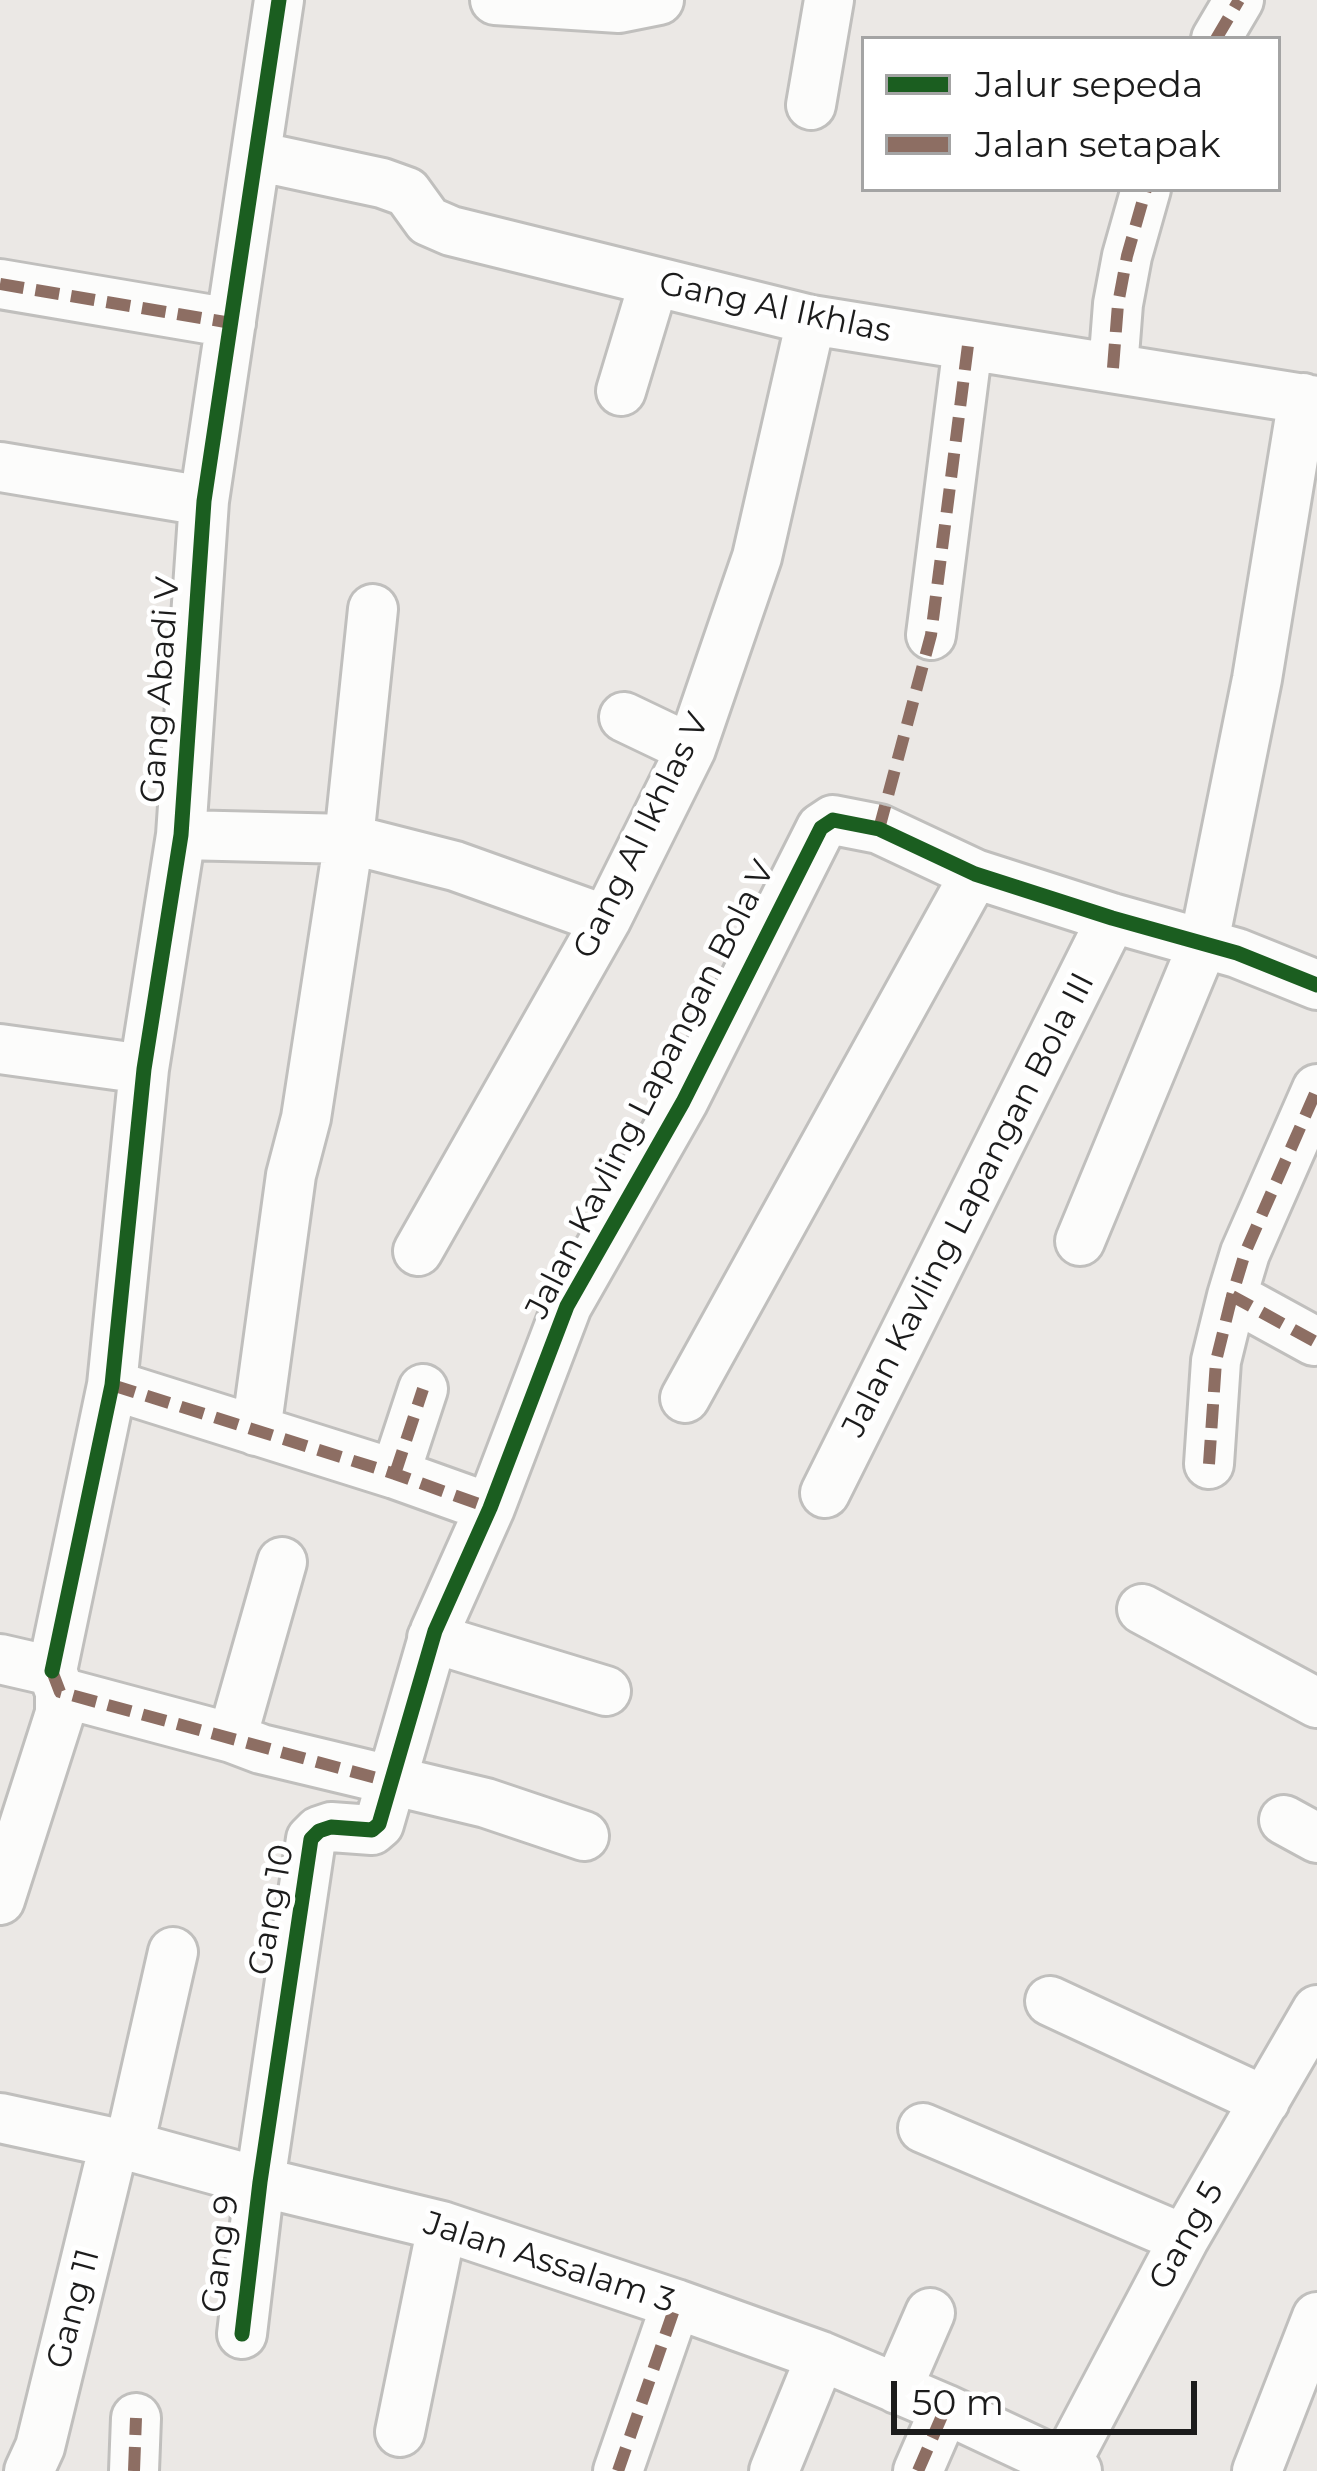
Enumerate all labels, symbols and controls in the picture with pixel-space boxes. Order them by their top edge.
legend [861,36,1281,192]
text: Jalur sepeda [975,62,1203,106]
text: Jalan setapak [975,122,1220,166]
street label: Gang Al Ikhlas [655,264,895,352]
street label: Gang Abadi V [133,575,189,805]
street label: Gang Al Ikhlas V [565,707,719,965]
street label: Jalan Kavling Lapangan Bola V [518,855,784,1325]
street label: Jalan Kavling Lapangan Bola III [834,967,1104,1443]
street label: Gang 10 [241,1841,303,1979]
street label: Gang 5 [1141,2175,1233,2297]
street label: Gang 9 [194,2193,248,2315]
street label: Jalan Assalam 3 [419,2204,679,2322]
street label: Gang 11 [39,2245,109,2373]
scale bar [897,2357,1203,2431]
text: 50 m [912,2380,1004,2424]

